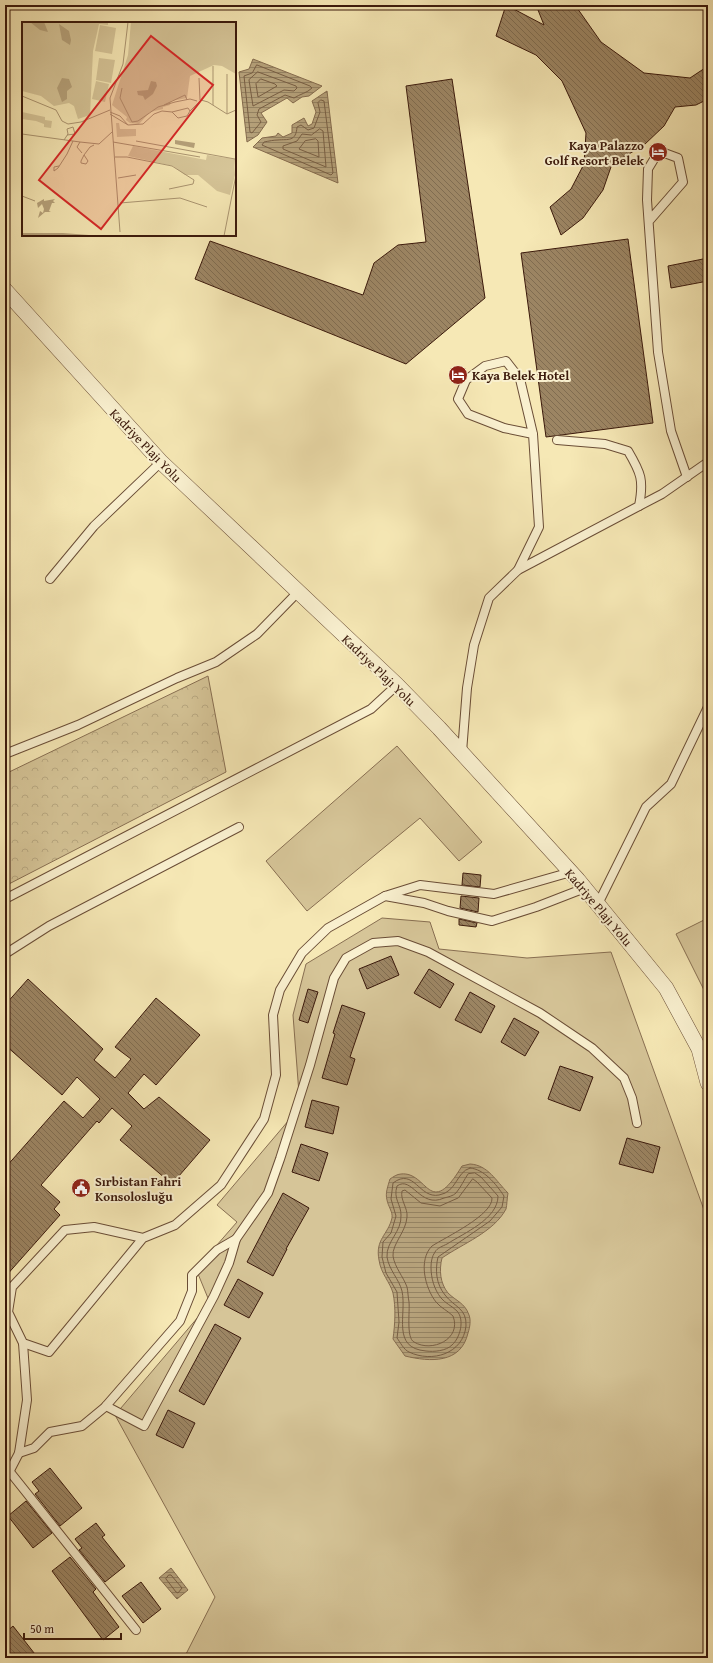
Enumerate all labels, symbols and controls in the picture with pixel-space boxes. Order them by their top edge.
inset map [22,22,236,236]
place label: Kaya Palazzo Golf Resort Belek [545,136,645,170]
hotel icon: Kaya Palazzo Golf Resort Belek [647,141,669,163]
hotel icon: Kaya Belek Hotel [447,364,469,386]
place label: Kaya Belek Hotel [472,366,569,385]
street label: Kadriye Plajı Yolu [105,404,186,487]
street label: Kadriye Plajı Yolu [337,630,420,711]
street label: Kadriye Plajı Yolu [560,864,637,950]
place label: Sırbistan Fahri Konsolosluğu [95,1172,181,1206]
public building icon: Sırbistan Fahri Konsolosluğu [70,1177,92,1199]
scale bar [24,1615,121,1641]
text: 50 m [30,1620,54,1637]

